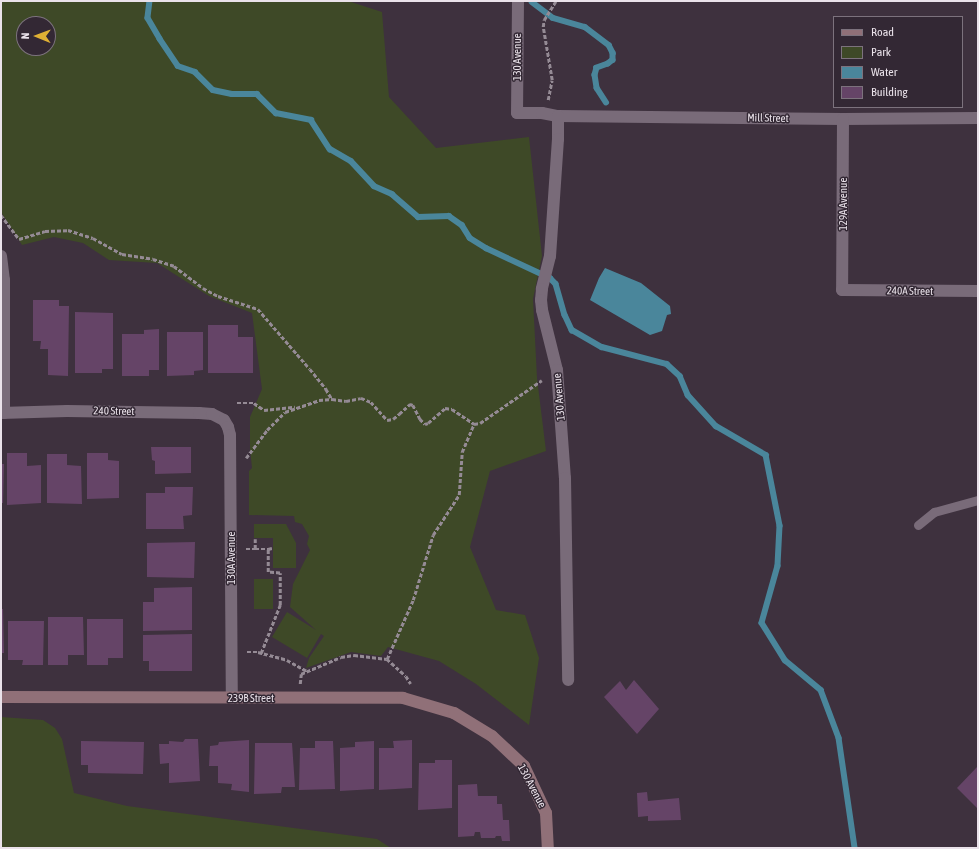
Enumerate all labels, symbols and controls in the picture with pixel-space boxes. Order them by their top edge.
north arrow [16,16,56,56]
legend [833,16,963,108]
text: Road [871,25,894,39]
text: N [19,32,31,39]
street label: 130 Avenue [510,33,524,81]
text: Park [871,45,891,59]
text: Water [871,65,897,79]
text: Building [871,85,908,99]
street label: Mill Street [747,111,789,125]
street label: 129A Avenue [836,178,850,230]
street label: 240A Street [887,284,933,298]
street label: 130 Avenue [550,373,568,421]
street label: 240 Street [93,404,135,418]
street label: 130A Avenue [224,532,238,584]
street label: 239B Street [228,691,274,705]
street label: 130 Avenue [515,762,549,810]

